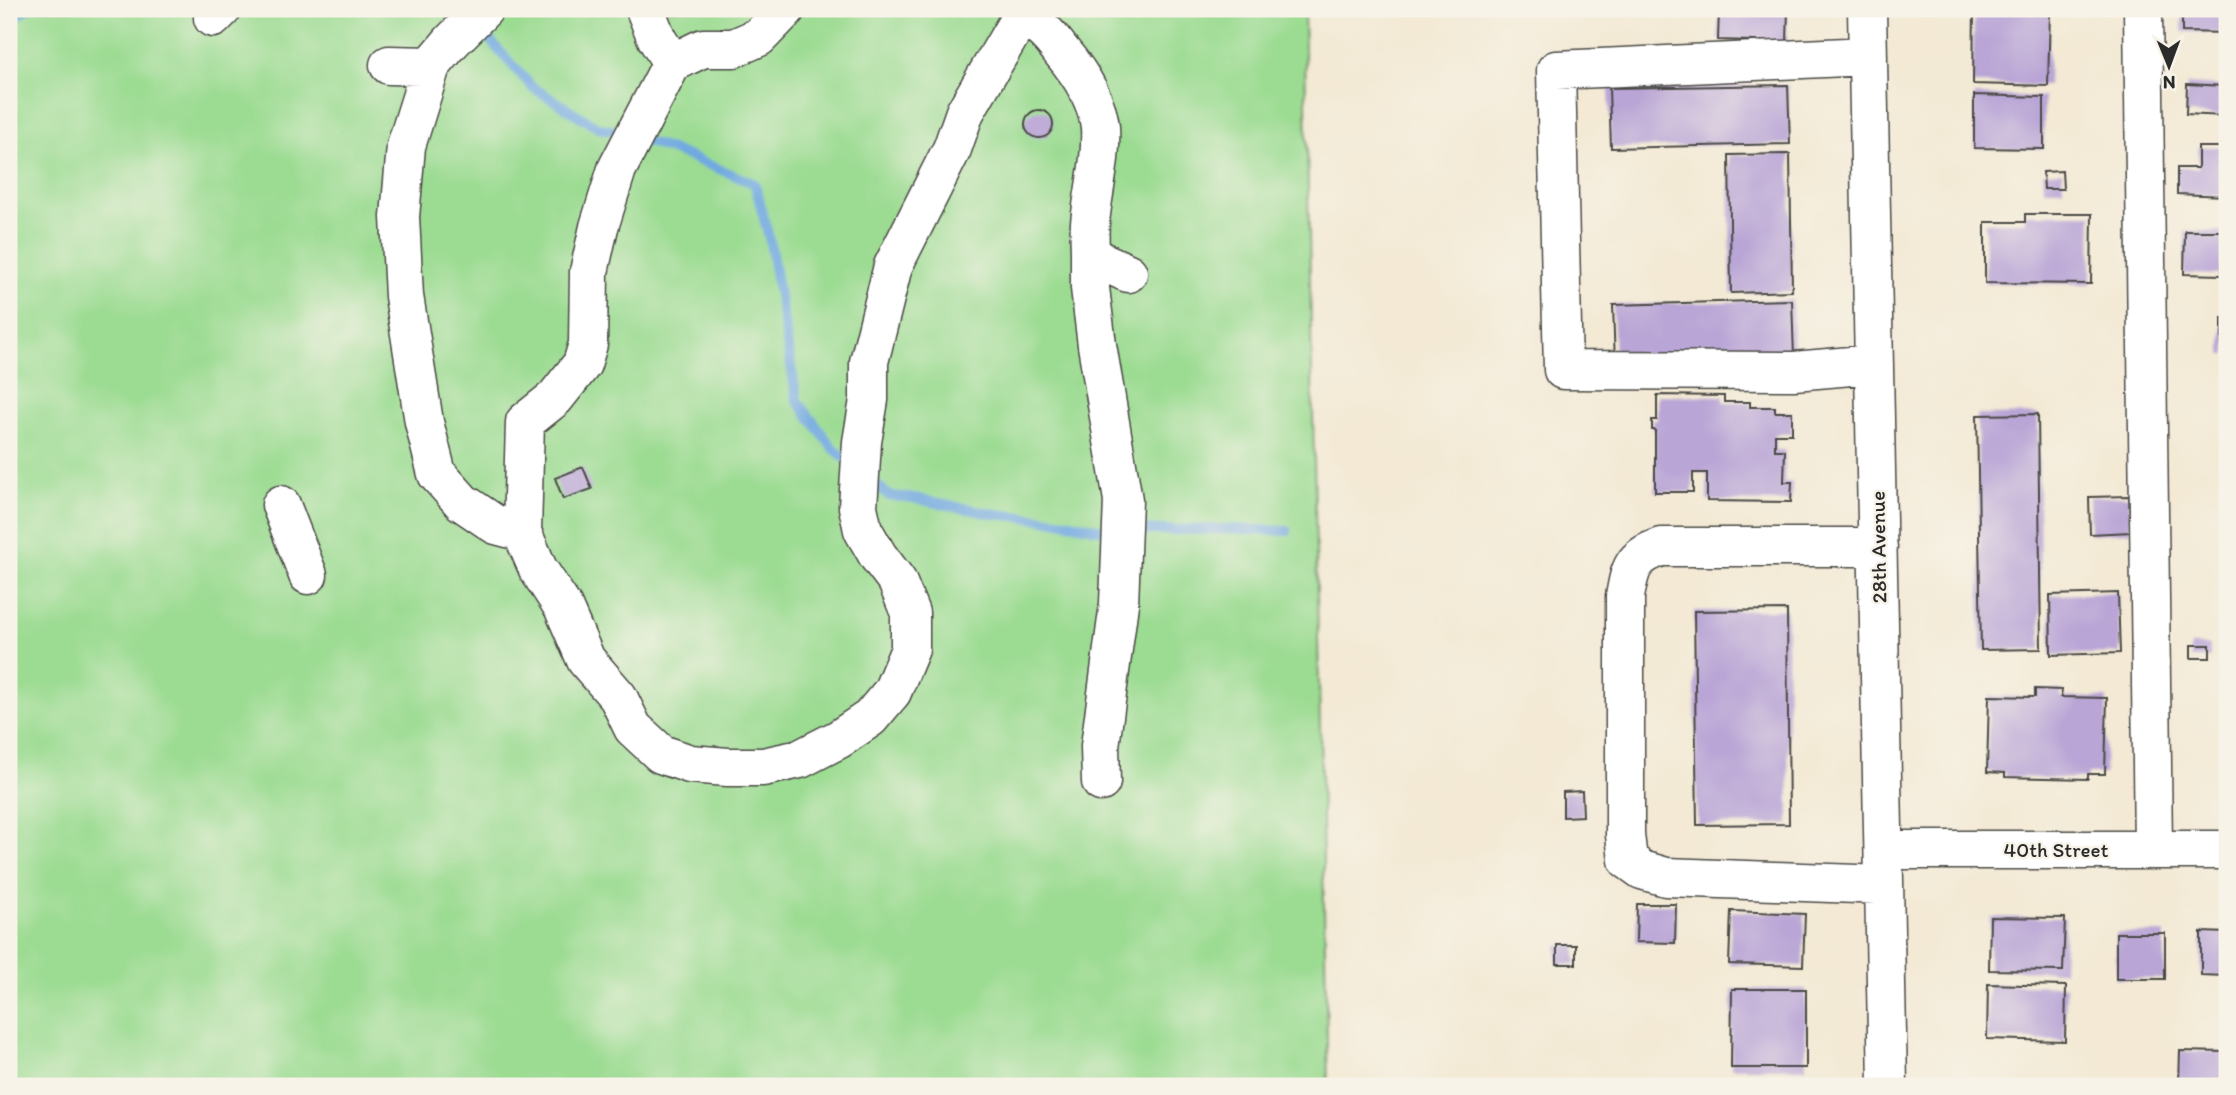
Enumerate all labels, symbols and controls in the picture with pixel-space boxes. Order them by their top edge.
north arrow [2134,32,2204,102]
text: N [2163,71,2176,94]
street label: 28th Avenue [1865,491,1891,603]
street label: 40th Street [2004,837,2109,862]

